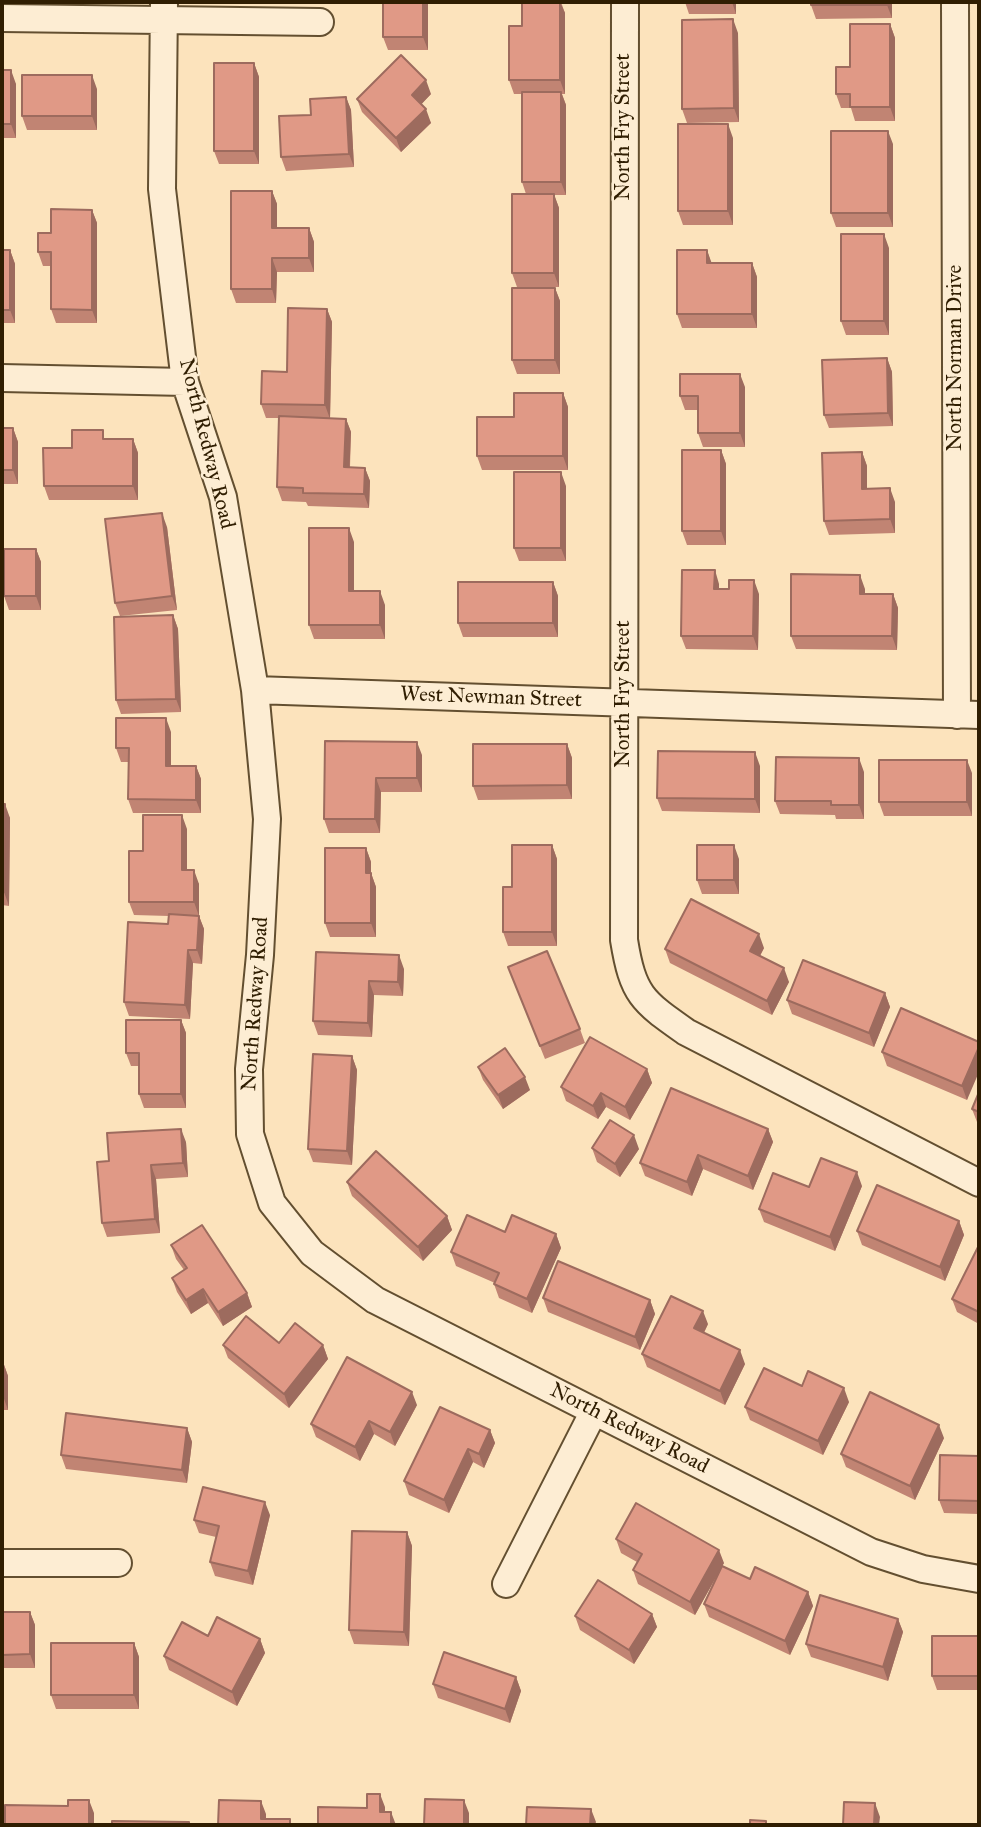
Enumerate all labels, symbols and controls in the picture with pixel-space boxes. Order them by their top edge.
street label: North Fry Street [611,53,637,201]
street label: North Norman Drive [943,265,969,451]
street label: North Redway Road [173,356,239,532]
street label: North Fry Street [611,620,637,768]
street label: West Newman Street [400,682,582,714]
street label: North Redway Road [237,916,275,1092]
street label: North Redway Road [545,1378,713,1480]

